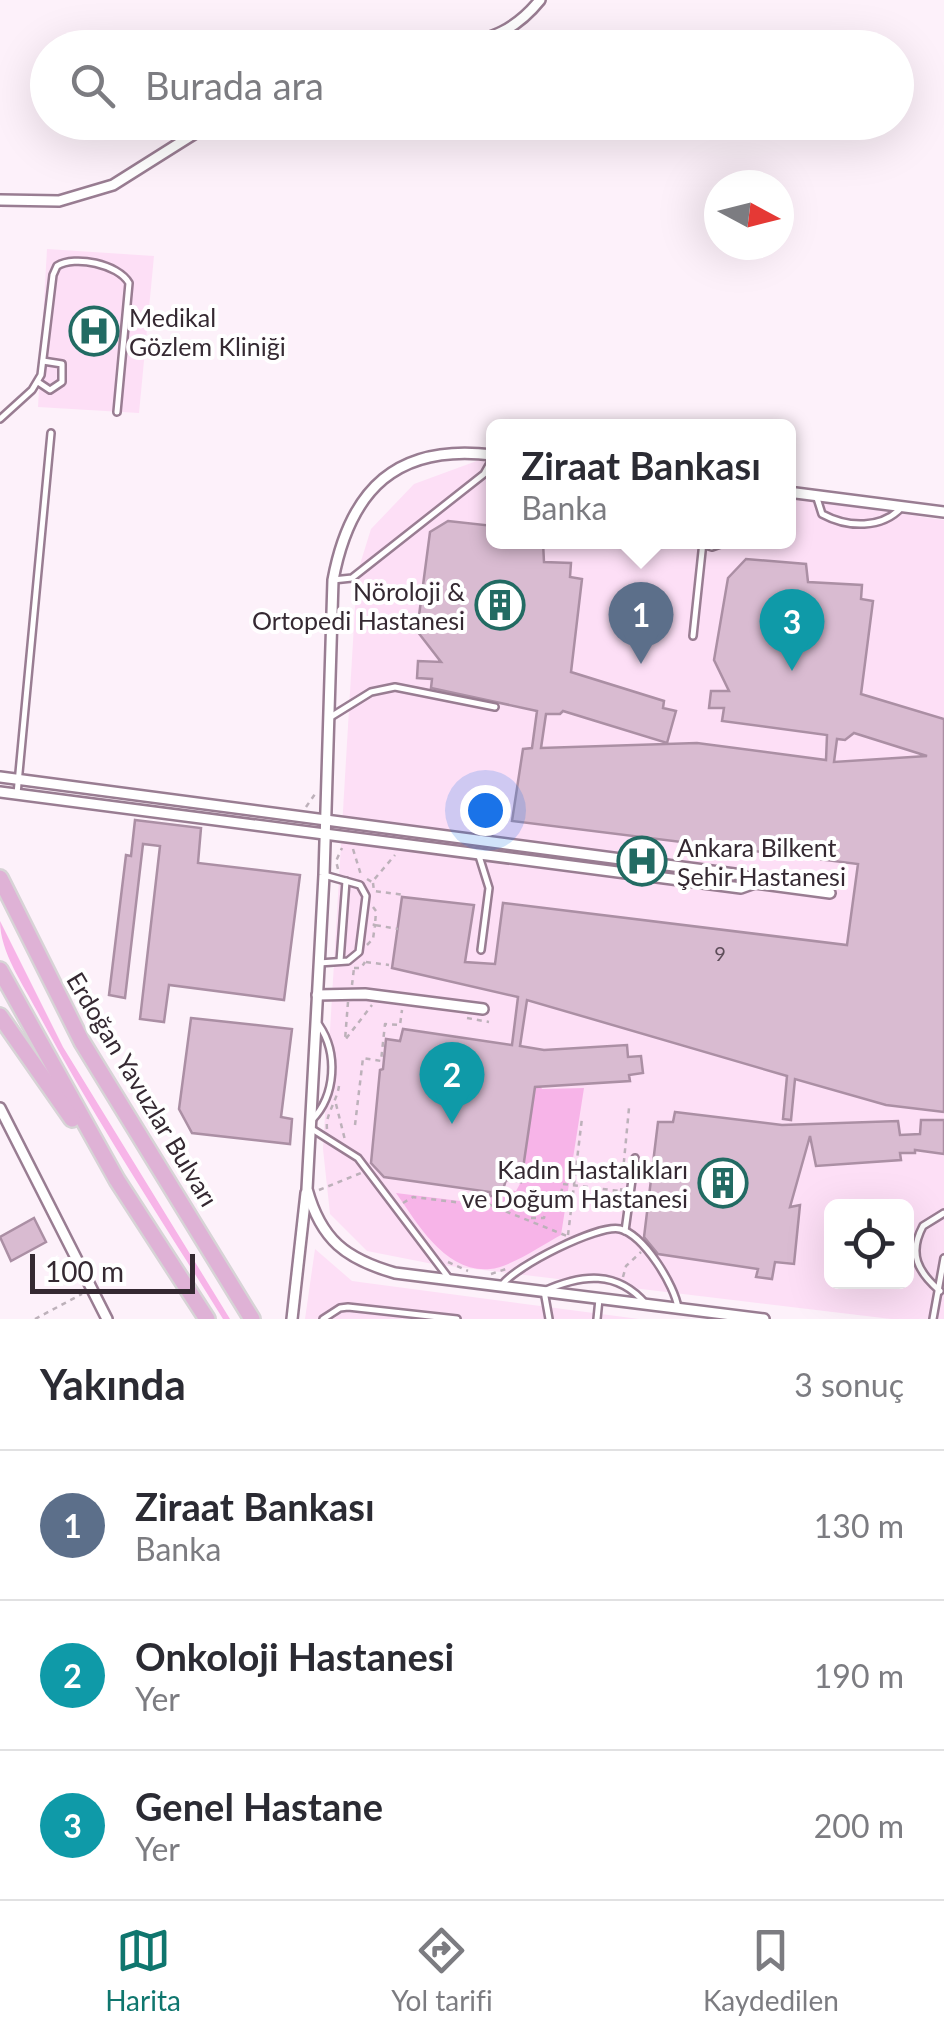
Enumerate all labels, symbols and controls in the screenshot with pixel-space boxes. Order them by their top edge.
search box [30,30,914,140]
icon: search [65,58,120,113]
text: Burada ara [145,62,324,108]
north arrow [704,170,794,260]
place label: Medikal Gözlem Kliniği [129,302,286,361]
hospital icon: Medikal Gözlem Kliniği [68,305,120,357]
popup [486,419,796,549]
text: Ziraat Bankası [521,442,761,488]
text: Banka [521,488,608,527]
place label: Nöroloji & Ortopedi Hastanesi [252,576,465,635]
building icon: Nöroloji & Ortopedi Hastanesi [474,579,526,631]
pin: 1 [608,582,674,664]
pin: 3 [760,588,824,671]
your location [460,785,511,836]
place label: Ankara Bilkent Şehir Hastanesi [677,832,846,891]
hospital icon: Ankara Bilkent Şehir Hastanesi [616,835,668,887]
house number: 9 [714,941,726,965]
street label: Erdoğan Yavuzlar Bulvarı [61,966,225,1212]
pin: 2 [420,1042,484,1124]
place label: Kadın Hastalıkları ve Doğum Hastanesi [462,1154,688,1213]
building icon: Kadın Hastalıkları ve Doğum Hastanesi [697,1157,749,1209]
map controls [824,1199,914,1289]
button: locate [824,1199,914,1289]
scale bar [30,1249,195,1294]
text: 100 m [45,1254,124,1288]
text: Yakında [40,1359,186,1409]
text: 3 sonuç [794,1365,904,1404]
text: Ziraat Bankası [135,1483,375,1529]
text: 1 [63,1506,82,1545]
text: 130 m [814,1506,904,1545]
text: Banka [135,1529,221,1568]
text: Onkoloji Hastanesi [135,1633,454,1679]
text: 2 [63,1656,82,1695]
text: 190 m [814,1656,904,1695]
text: Yer [135,1679,180,1718]
text: Genel Hastane [135,1783,383,1829]
text: 3 [63,1806,82,1845]
text: 200 m [814,1806,904,1845]
text: Yer [135,1829,180,1868]
tab: Harita [105,1923,181,2017]
tab: Yol tarifi [391,1923,493,2017]
tab: Kaydedilen [703,1923,839,2017]

